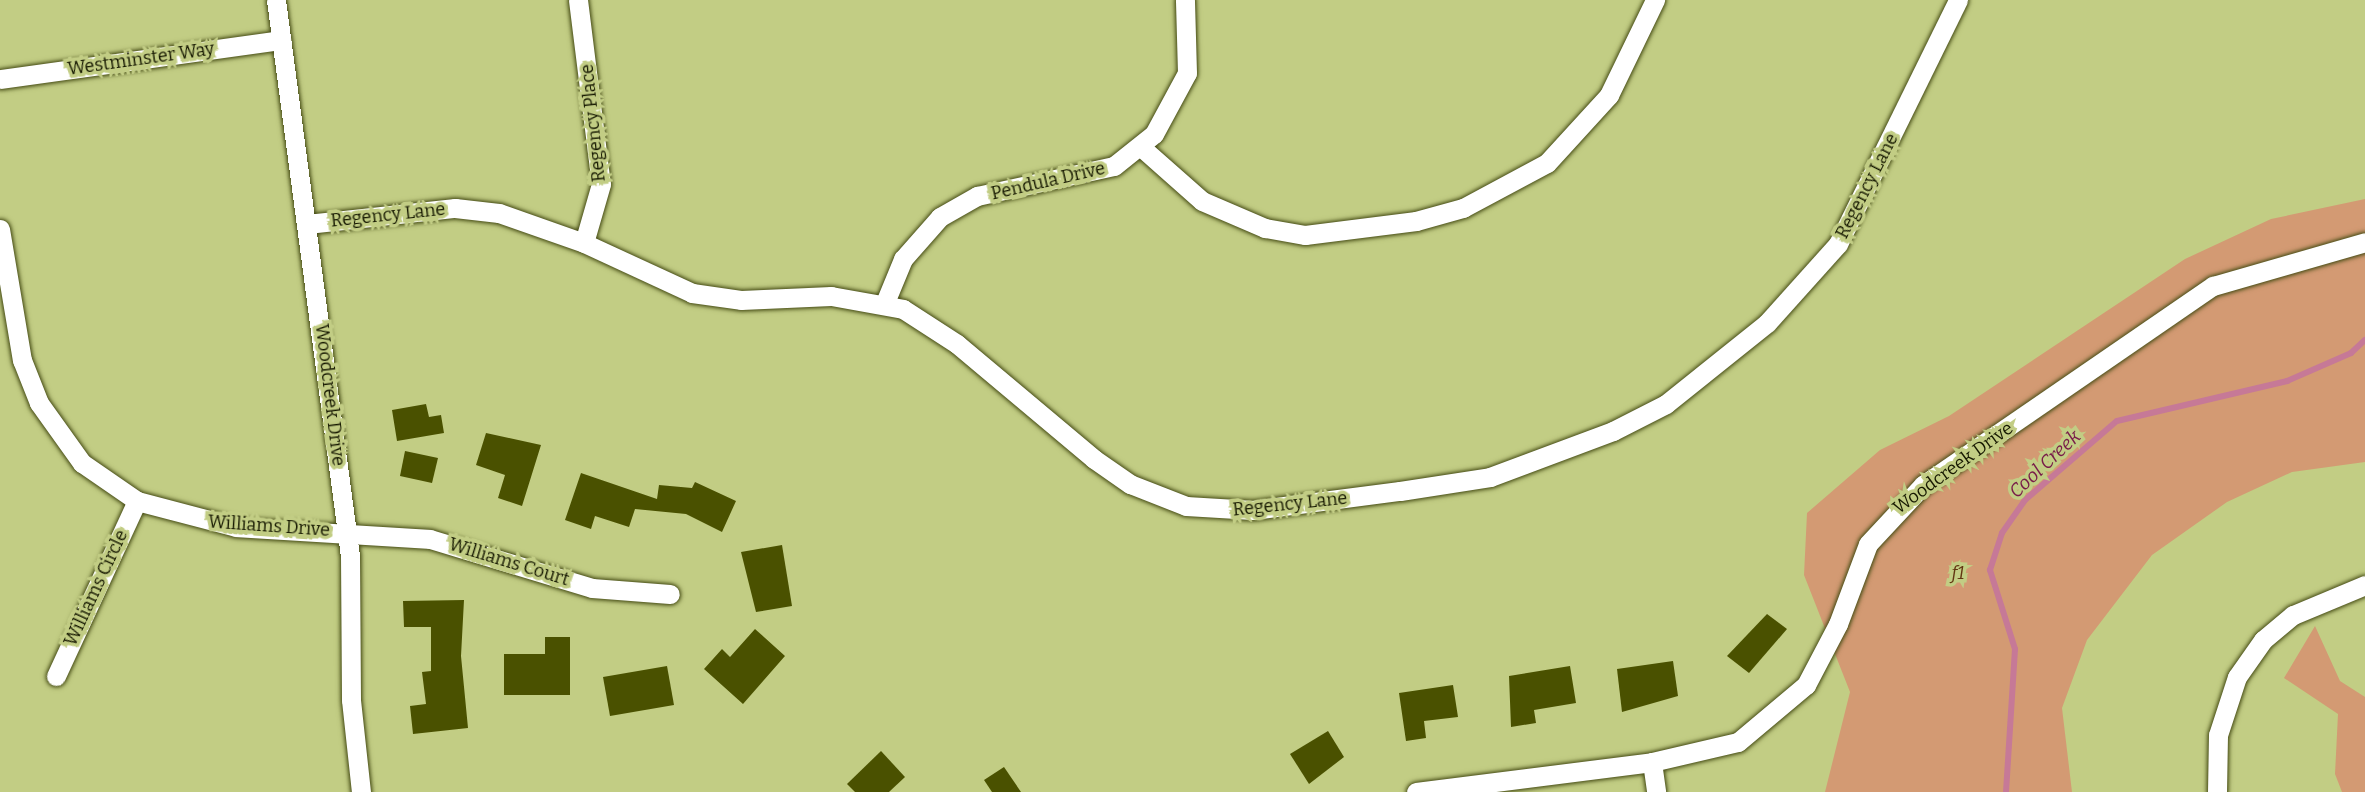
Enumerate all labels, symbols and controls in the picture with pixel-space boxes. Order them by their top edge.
street label: Westminster Way [66,38,216,80]
street label: Regency Place [576,63,610,183]
street label: Regency Lane [1831,130,1903,242]
street label: Pendula Drive [989,157,1107,205]
street label: Regency Lane [330,198,446,232]
street label: Woodcreek Drive [311,323,349,467]
street label: Woodcreek Drive [1889,417,2017,519]
water label: Cool Creek [2005,425,2085,503]
street label: Regency Lane [1232,487,1348,521]
street label: Williams Drive [207,511,331,541]
street label: Williams Circle [60,527,132,649]
street label: Williams Court [446,533,572,591]
park label: f1 [1951,562,1965,584]

